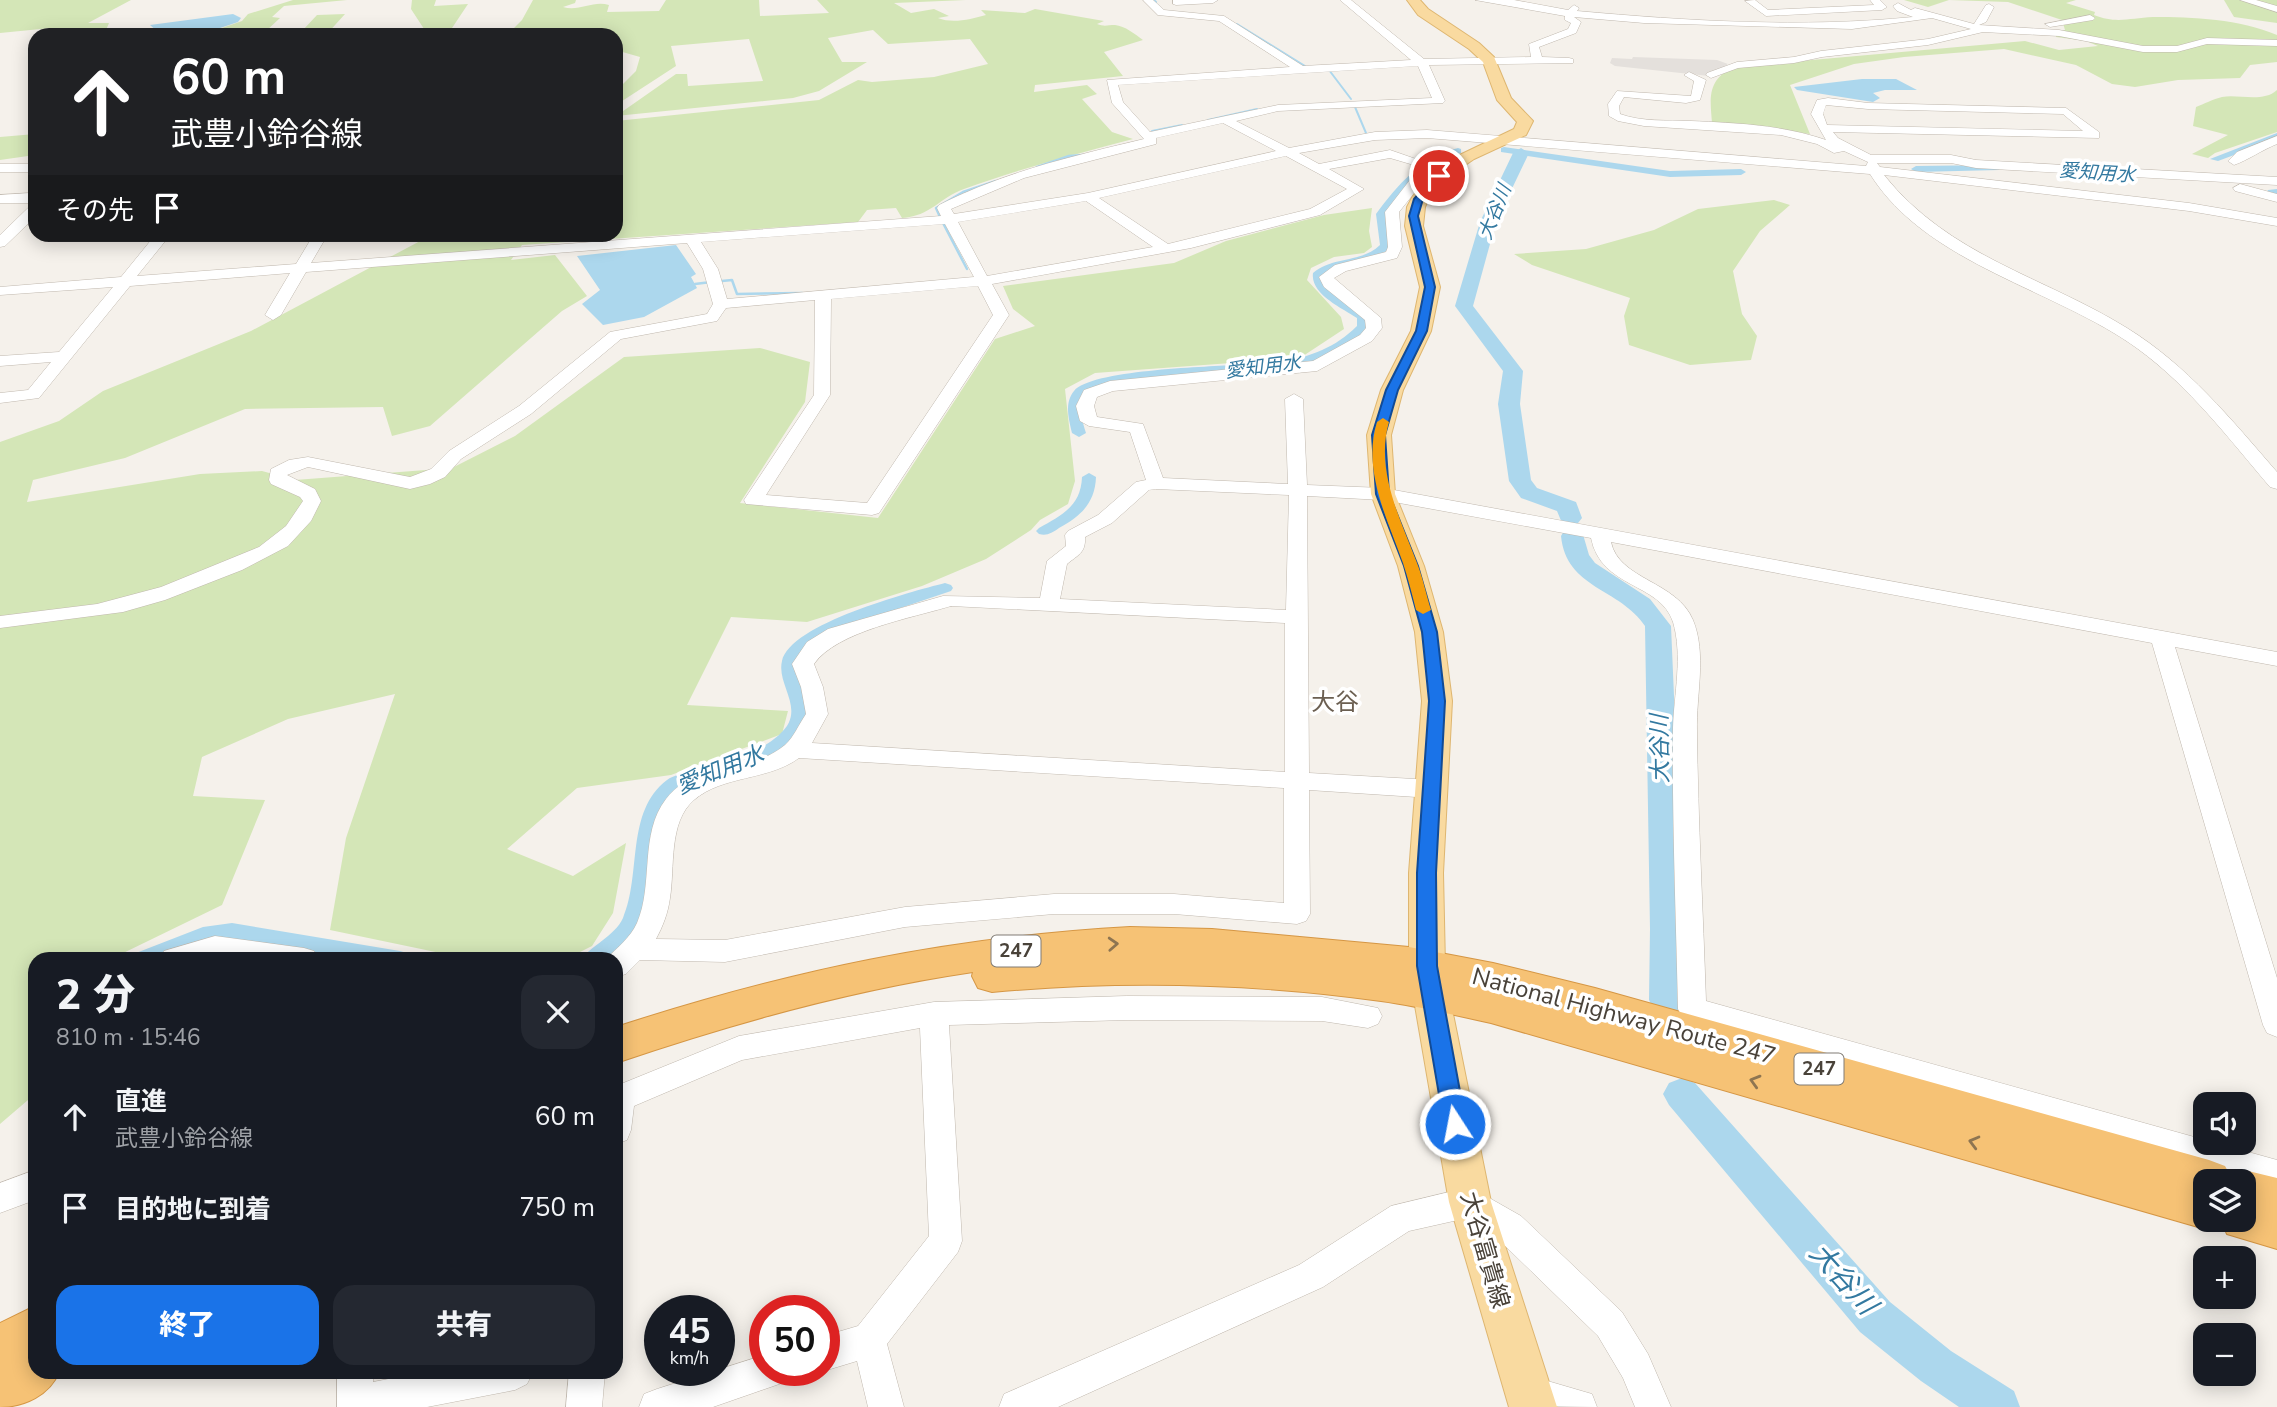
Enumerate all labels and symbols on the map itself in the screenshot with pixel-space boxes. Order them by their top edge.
pin [1409,146,1469,206]
water label: 愛知用水 [2058,157,2138,189]
water label: 大谷川 [1472,179,1518,243]
water label: 愛知用水 [1224,349,1304,385]
district label: 大谷 [1311,686,1359,718]
water label: 大谷川 [1644,711,1676,784]
water label: 愛知用水 [672,737,771,802]
road number: 247 [992,936,1040,967]
one-way arrow [1108,937,1119,952]
street label: National Highway Route 247 [1469,960,1779,1072]
road number: 247 [1794,1054,1843,1084]
one-way arrow [1749,1075,1761,1089]
position arrow [1418,1087,1492,1161]
one-way arrow [1968,1136,1980,1150]
street label: 大谷富貴線 [1453,1188,1517,1312]
water label: 大谷川 [1801,1235,1887,1325]
speed limit sign: 50 [749,1295,840,1386]

